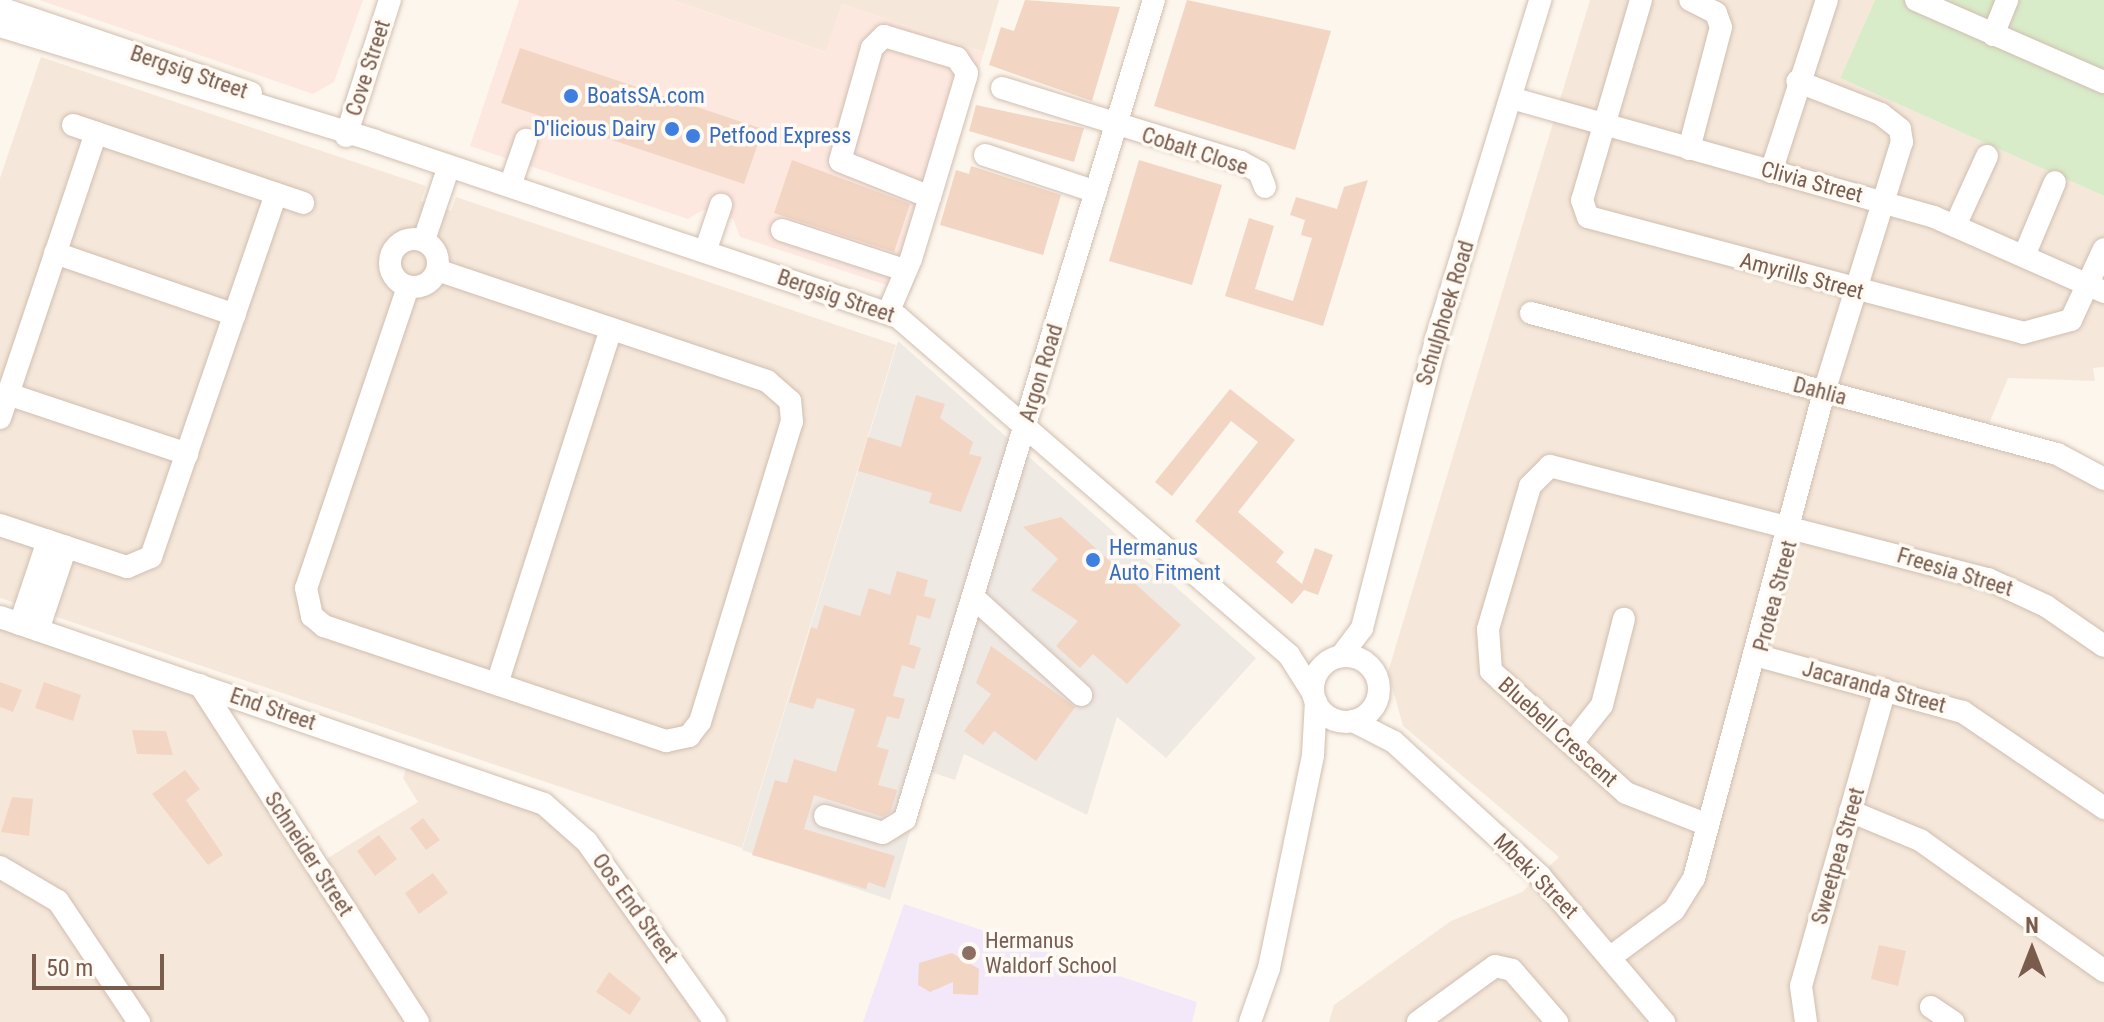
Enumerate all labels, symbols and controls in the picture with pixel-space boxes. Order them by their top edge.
street label: Cove Street [340,17,396,119]
street label: Bergsig Street [127,40,251,104]
place label: BoatsSA.com [587,83,705,109]
marker: BoatsSA.com [562,87,580,105]
place label: D'licious Dairy [533,116,656,142]
marker: D'licious Dairy [663,120,681,138]
street label: Cobalt Close [1138,121,1252,181]
place label: Petfood Express [709,123,851,149]
marker: Petfood Express [684,127,702,145]
street label: Clivia Street [1758,156,1866,208]
street label: Schulphoek Road [1410,237,1480,389]
street label: Amyrills Street [1737,247,1867,305]
street label: Bergsig Street [774,264,898,328]
street label: Argon Road [1014,321,1068,425]
street label: Dahlia [1790,371,1850,411]
place label: Hermanus Auto Fitment [1109,534,1221,586]
street label: Protea Street [1748,538,1802,654]
street label: Freesia Street [1894,542,2016,602]
marker: Hermanus Auto Fitment [1084,551,1102,569]
street label: Jacaranda Street [1799,655,1949,719]
street label: Bluebell Crescent [1493,672,1623,792]
street label: End Street [227,682,319,736]
street label: Sweetpea Street [1806,785,1870,927]
street label: Schneider Street [259,787,359,921]
street label: Mbeki Street [1488,828,1584,924]
street label: Oos End Street [587,848,683,968]
north arrow [1992,910,2072,990]
text: N [2025,913,2039,938]
place label: Hermanus Waldorf School [985,927,1117,978]
scale bar [36,938,168,988]
marker: Hermanus Waldorf School [960,944,978,962]
text: 50 m [46,954,93,982]

